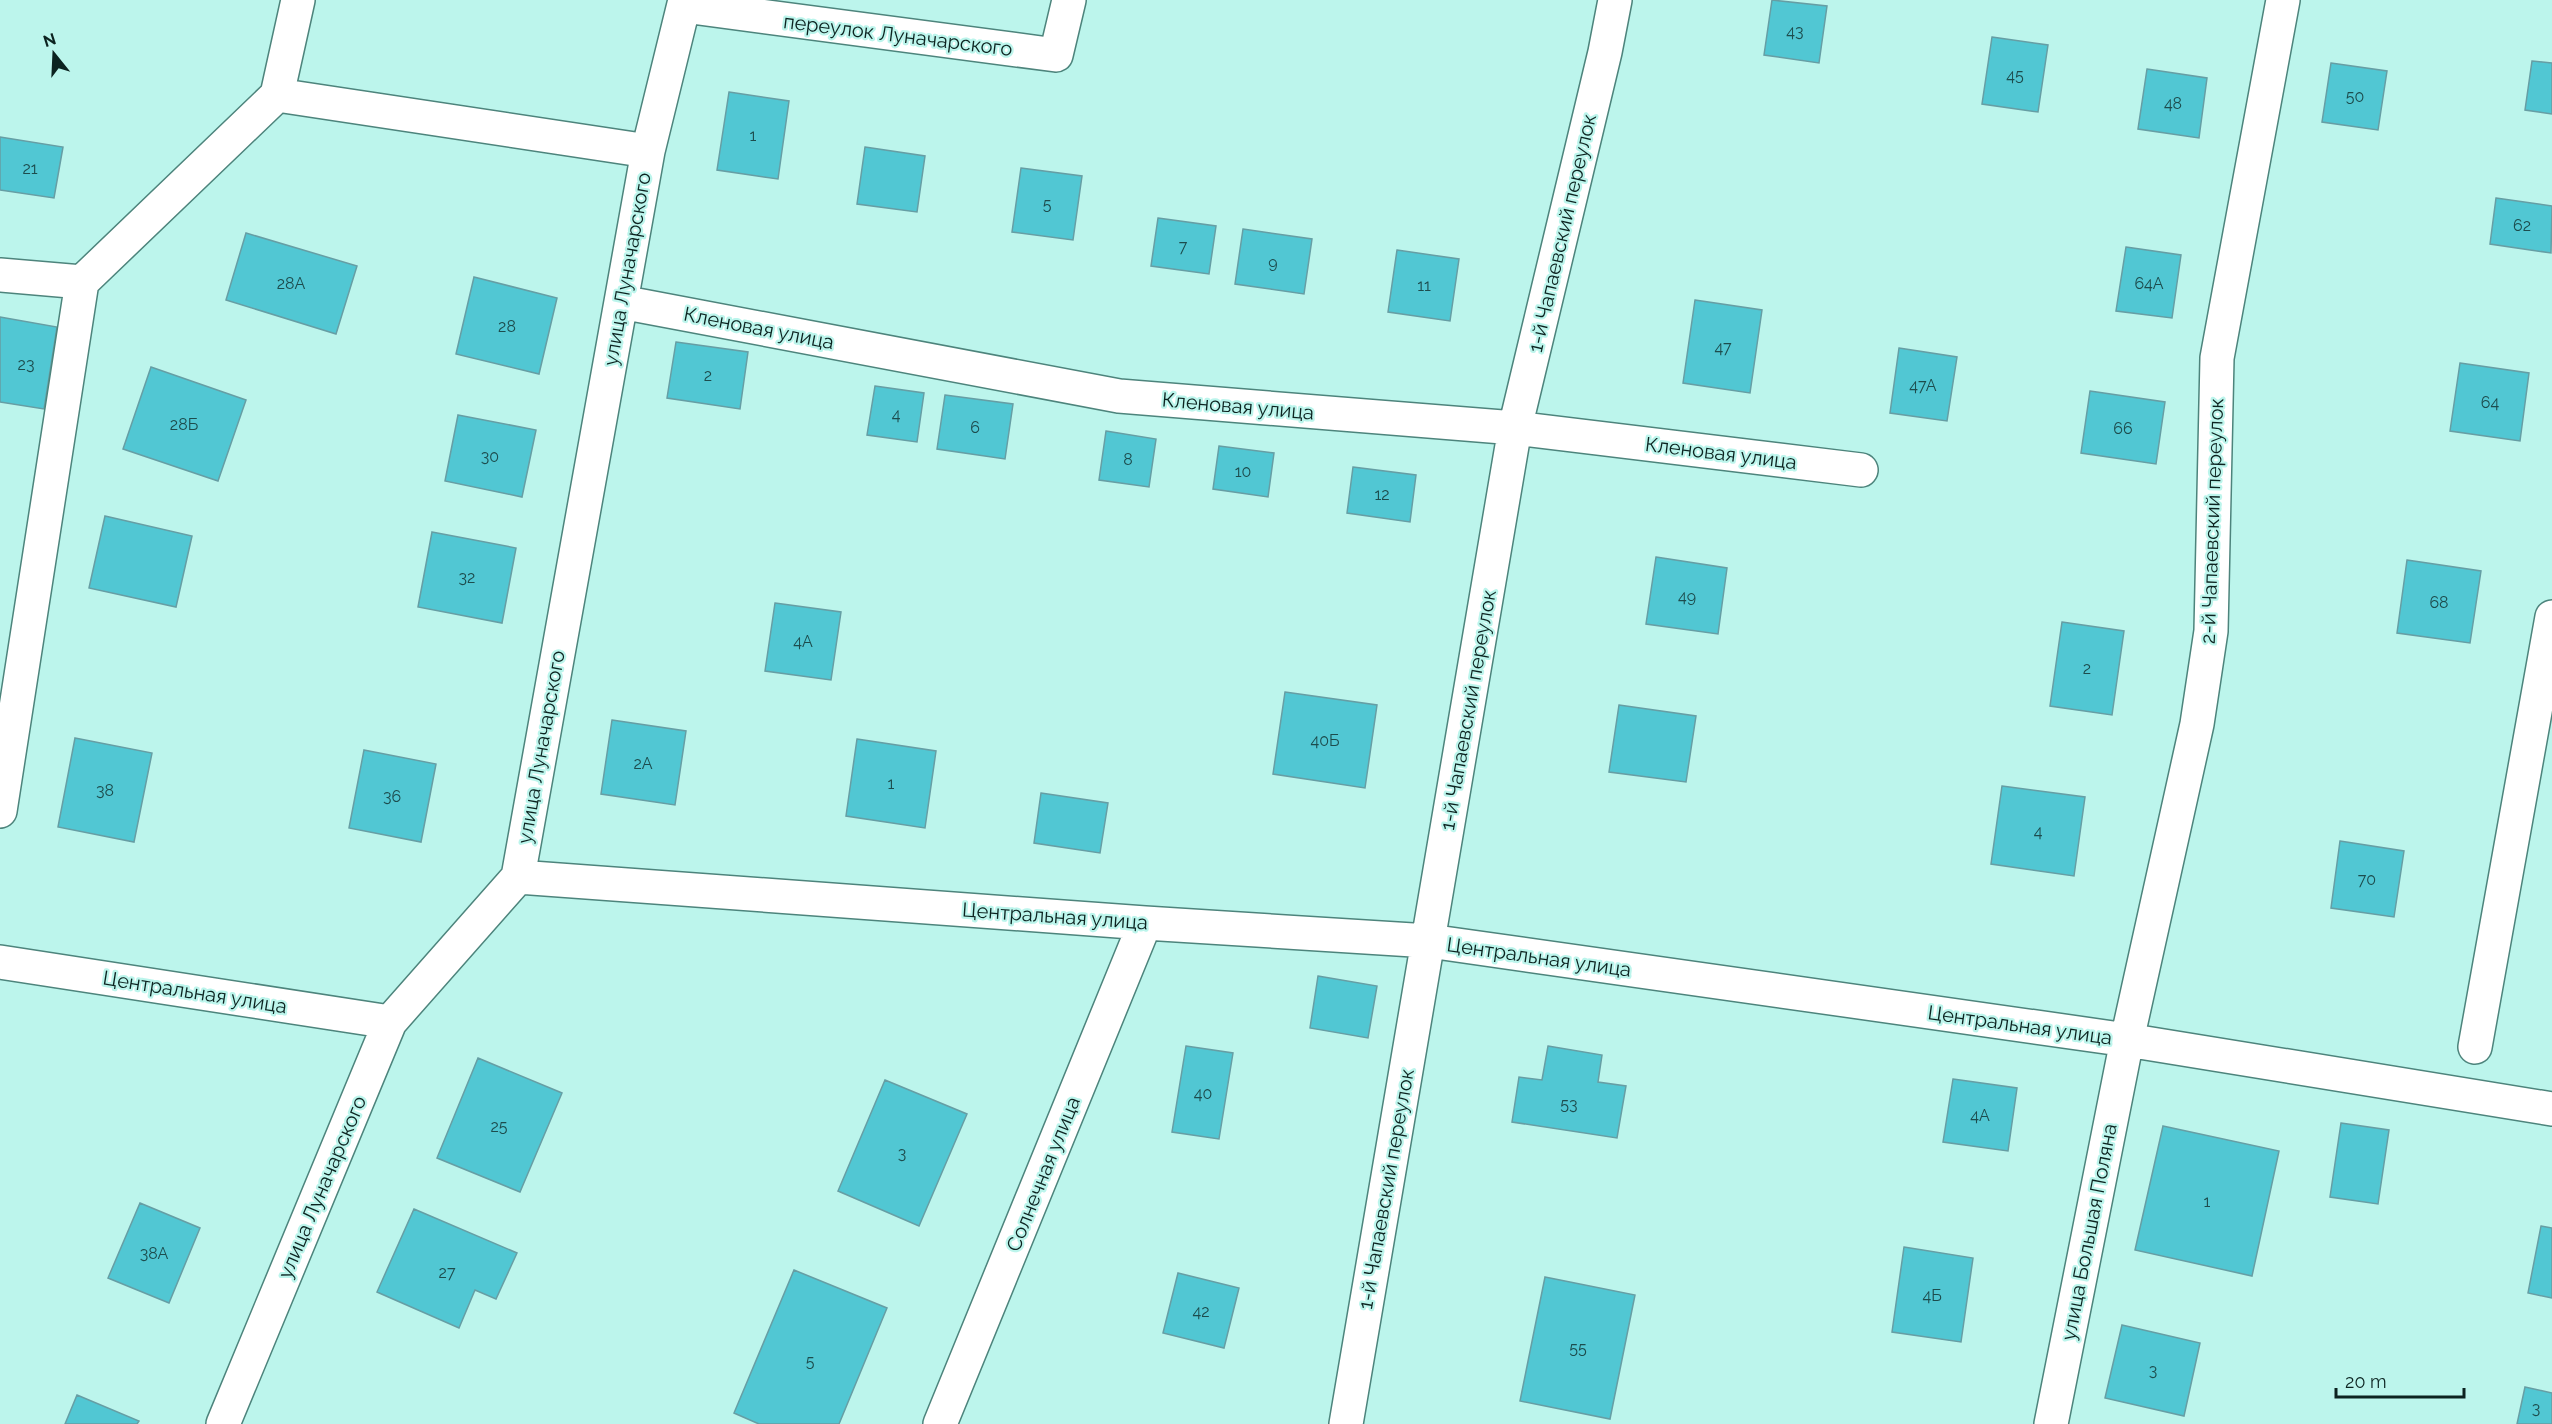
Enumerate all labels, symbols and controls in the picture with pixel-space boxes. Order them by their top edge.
street label: переулок Луначарского [782,9,1014,61]
house number: 43 [1786,22,1804,41]
north arrow [24,24,84,84]
text: N [41,29,58,51]
house number: 45 [2006,66,2024,85]
house number: 50 [2346,87,2364,106]
house number: 48 [2164,94,2182,113]
street label: 1-й Чапаевский переулок [1523,111,1601,355]
house number: 1 [750,126,757,145]
house number: 21 [22,159,38,178]
street label: улица Луначарского [598,170,656,368]
house number: 5 [1043,195,1052,214]
house number: 62 [2513,216,2531,235]
house number: 7 [1179,237,1188,256]
house number: 9 [1268,253,1278,272]
house number: 28А [277,274,305,293]
house number: 64А [2134,274,2164,293]
house number: 11 [1417,276,1431,295]
street label: Кленовая улица [682,302,836,354]
house number: 28 [498,317,516,336]
house number: 47 [1714,338,1732,357]
house number: 23 [18,355,34,374]
house number: 2 [704,366,712,385]
house number: 47А [1909,376,1937,395]
street label: Кленовая улица [1161,387,1315,425]
house number: 64 [2481,393,2499,412]
street label: 2-й Чапаевский переулок [2196,398,2228,644]
house number: 4 [892,405,901,424]
house number: 28Б [170,415,198,434]
house number: 6 [970,418,980,437]
house number: 66 [2113,419,2133,438]
street label: Кленовая улица [1644,432,1798,474]
house number: 30 [481,447,499,466]
house number: 8 [1123,450,1133,469]
house number: 10 [1235,462,1251,481]
house number: 12 [1374,485,1390,504]
house number: 32 [459,568,475,587]
house number: 49 [1678,587,1696,606]
street label: 1-й Чапаевский переулок [1435,588,1501,832]
house number: 68 [2429,593,2449,612]
house number: 4А [793,632,813,651]
street label: улица Луначарского [512,648,570,846]
house number: 2 [2083,659,2091,678]
house number: 40Б [1311,731,1339,750]
house number: 2А [633,754,653,773]
house number: 1 [888,774,895,793]
house number: 38 [96,781,114,800]
house number: 36 [383,787,401,806]
house number: 4 [2034,822,2043,841]
house number: 70 [2358,870,2376,889]
street label: Центральная улица [961,898,1149,934]
street label: Центральная улица [1445,932,1633,982]
street label: Центральная улица [101,966,289,1018]
street label: Центральная улица [1926,1000,2114,1050]
street label: 1-й Чапаевский переулок [1353,1067,1419,1311]
house number: 40 [1194,1084,1212,1103]
street label: улица Луначарского [273,1092,371,1282]
street label: Солнечная улица [1001,1093,1085,1255]
house number: 53 [1560,1095,1578,1114]
house number: 4А [1970,1106,1990,1125]
house number: 25 [490,1117,508,1136]
street label: улица Большая Поляна [2056,1121,2122,1343]
house number: 3 [898,1144,906,1163]
house number: 1 [2204,1192,2211,1211]
house number: 38А [140,1244,169,1263]
house number: 27 [439,1263,456,1282]
house number: 4Б [1922,1286,1942,1305]
house number: 42 [1192,1302,1210,1321]
house number: 55 [1569,1339,1587,1358]
house number: 5 [806,1352,815,1371]
house number: 3 [2149,1361,2157,1380]
scale bar [2336,1361,2464,1399]
text: 20 m [2345,1371,2387,1392]
house number: 3 [2532,1399,2540,1418]

